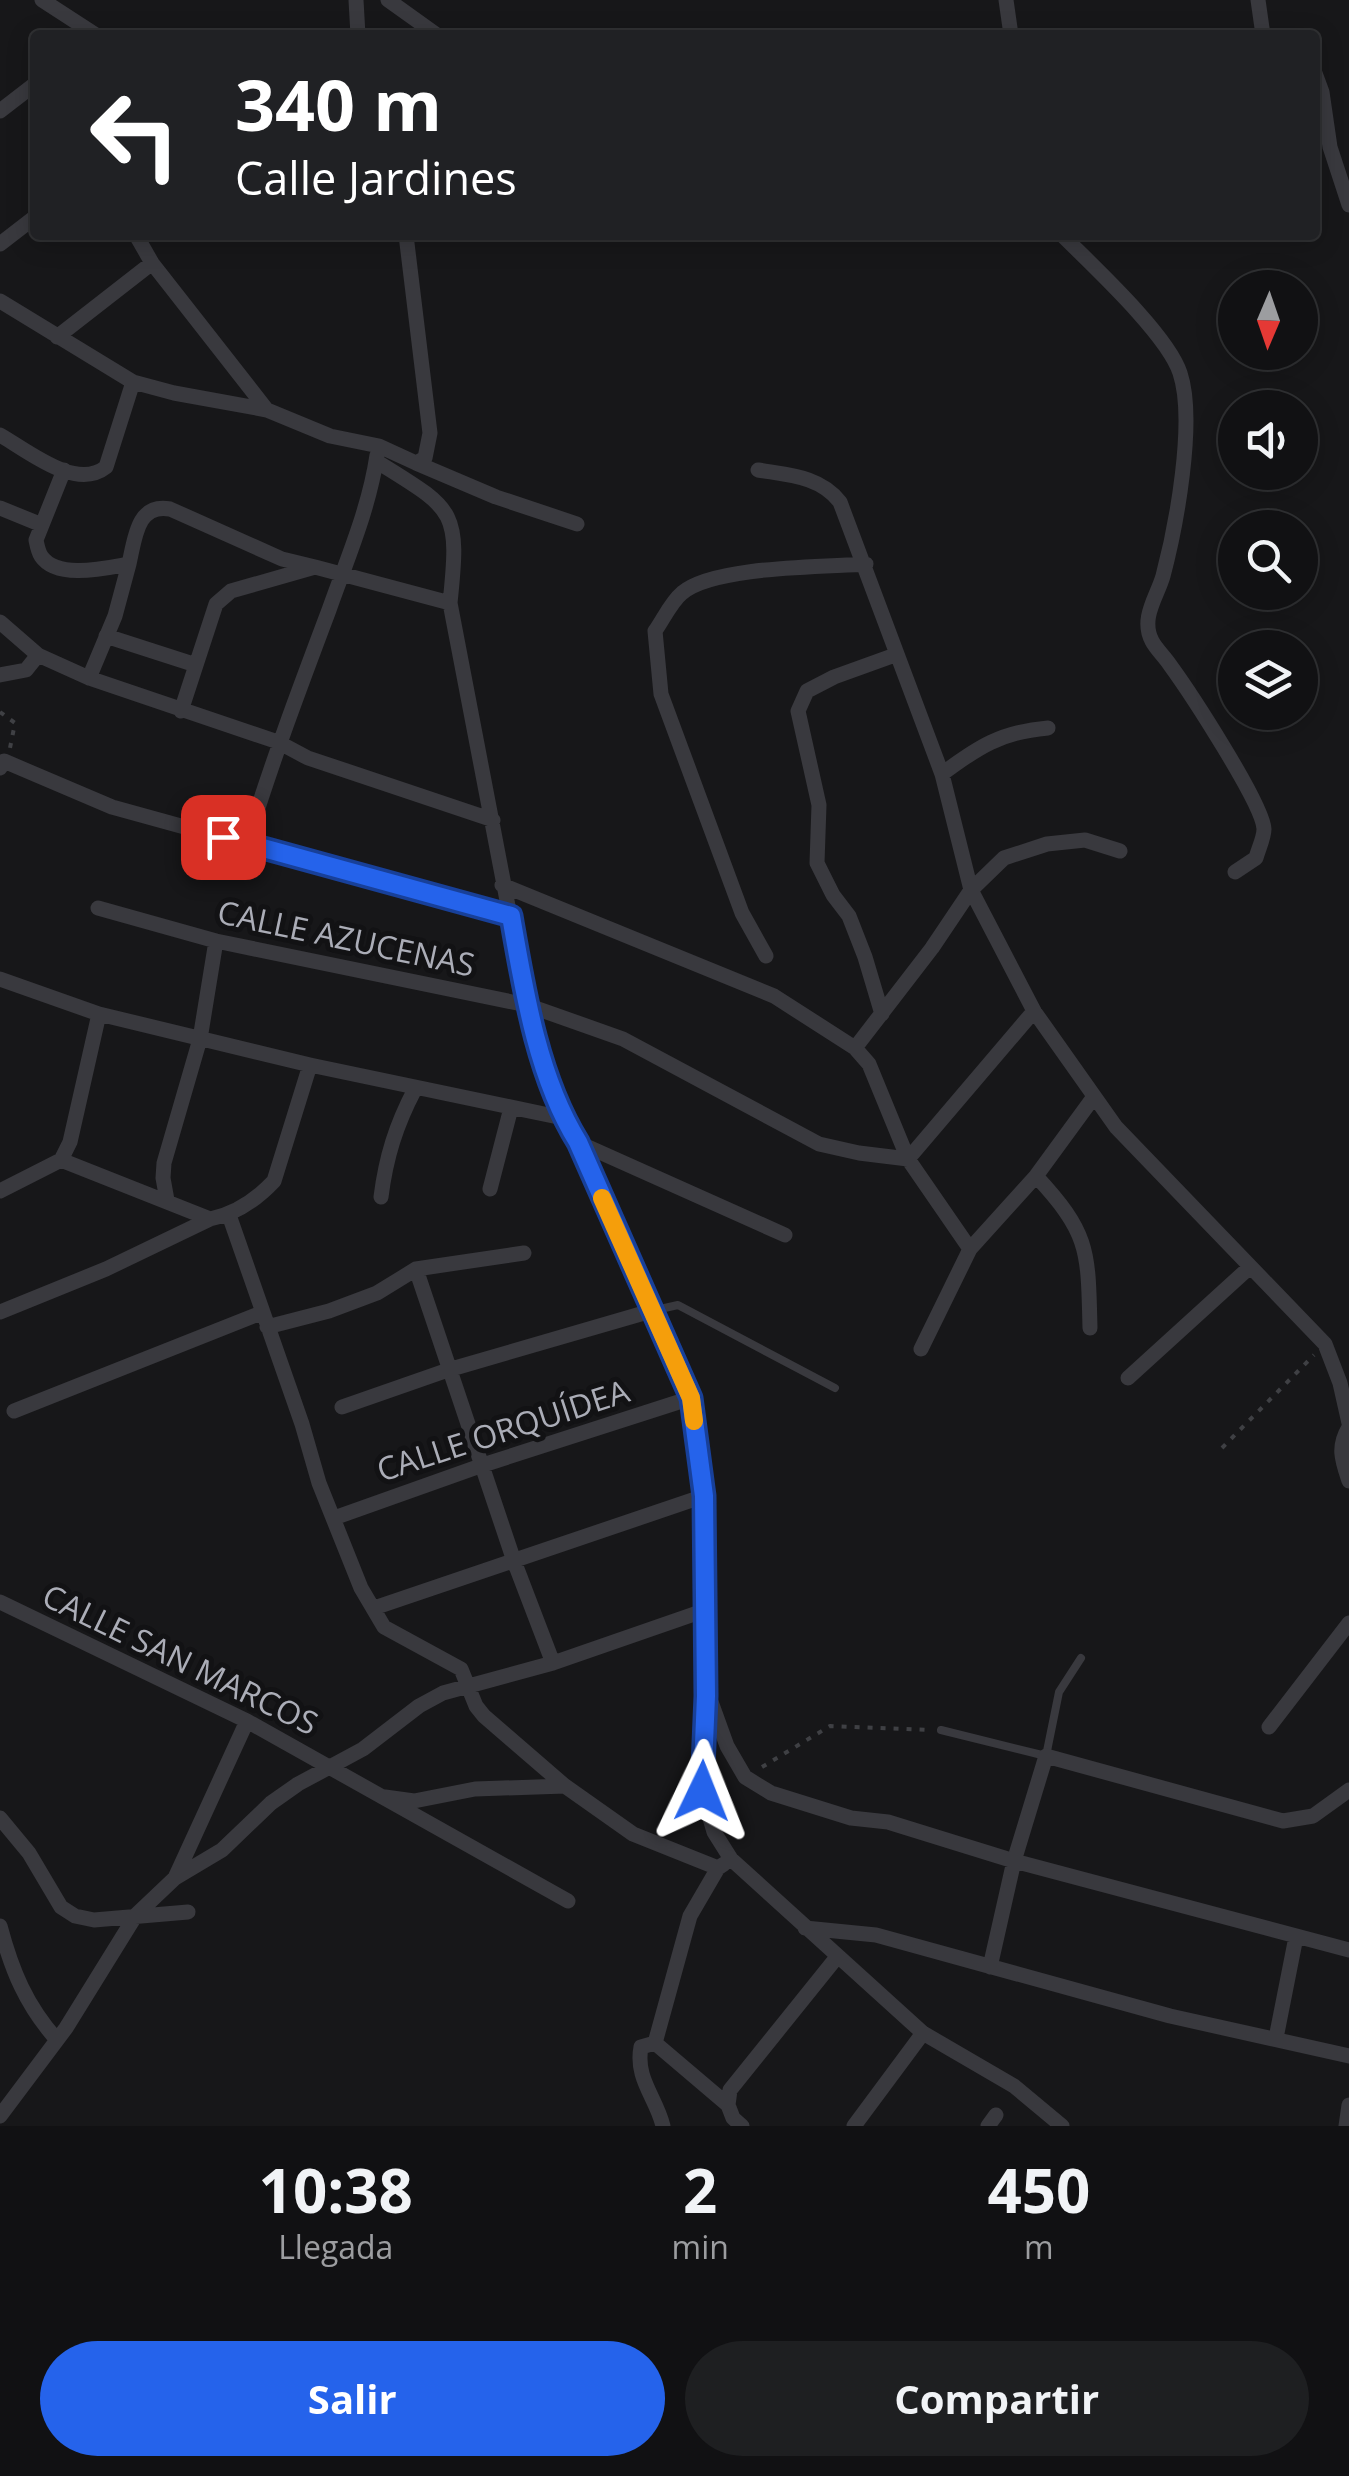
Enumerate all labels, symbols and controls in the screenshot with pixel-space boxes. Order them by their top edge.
text: 340 m [235,56,442,152]
icon: left [70,70,200,200]
text: Calle Jardines [235,147,517,208]
north arrow [1218,270,1318,370]
map controls [1218,270,1318,730]
button: sound [1218,390,1318,490]
button: search [1218,510,1318,610]
button: layers [1218,630,1318,730]
pin [181,795,266,880]
icon: arrive [196,810,251,865]
street label: CALLE AZUCENAS [214,889,479,986]
street label: CALLE ORQUÍDEA [371,1368,635,1491]
street label: CALLE SAN MARCOS [36,1573,326,1744]
position arrow [650,1739,754,1843]
text: 10:38 [259,2149,413,2231]
text: 2 [683,2149,717,2231]
text: 450 [987,2149,1090,2231]
text: Llegada [278,2225,393,2268]
text: min [672,2225,729,2268]
text: m [1024,2225,1054,2268]
button: Salir [40,2341,665,2456]
button: Compartir [685,2341,1309,2456]

